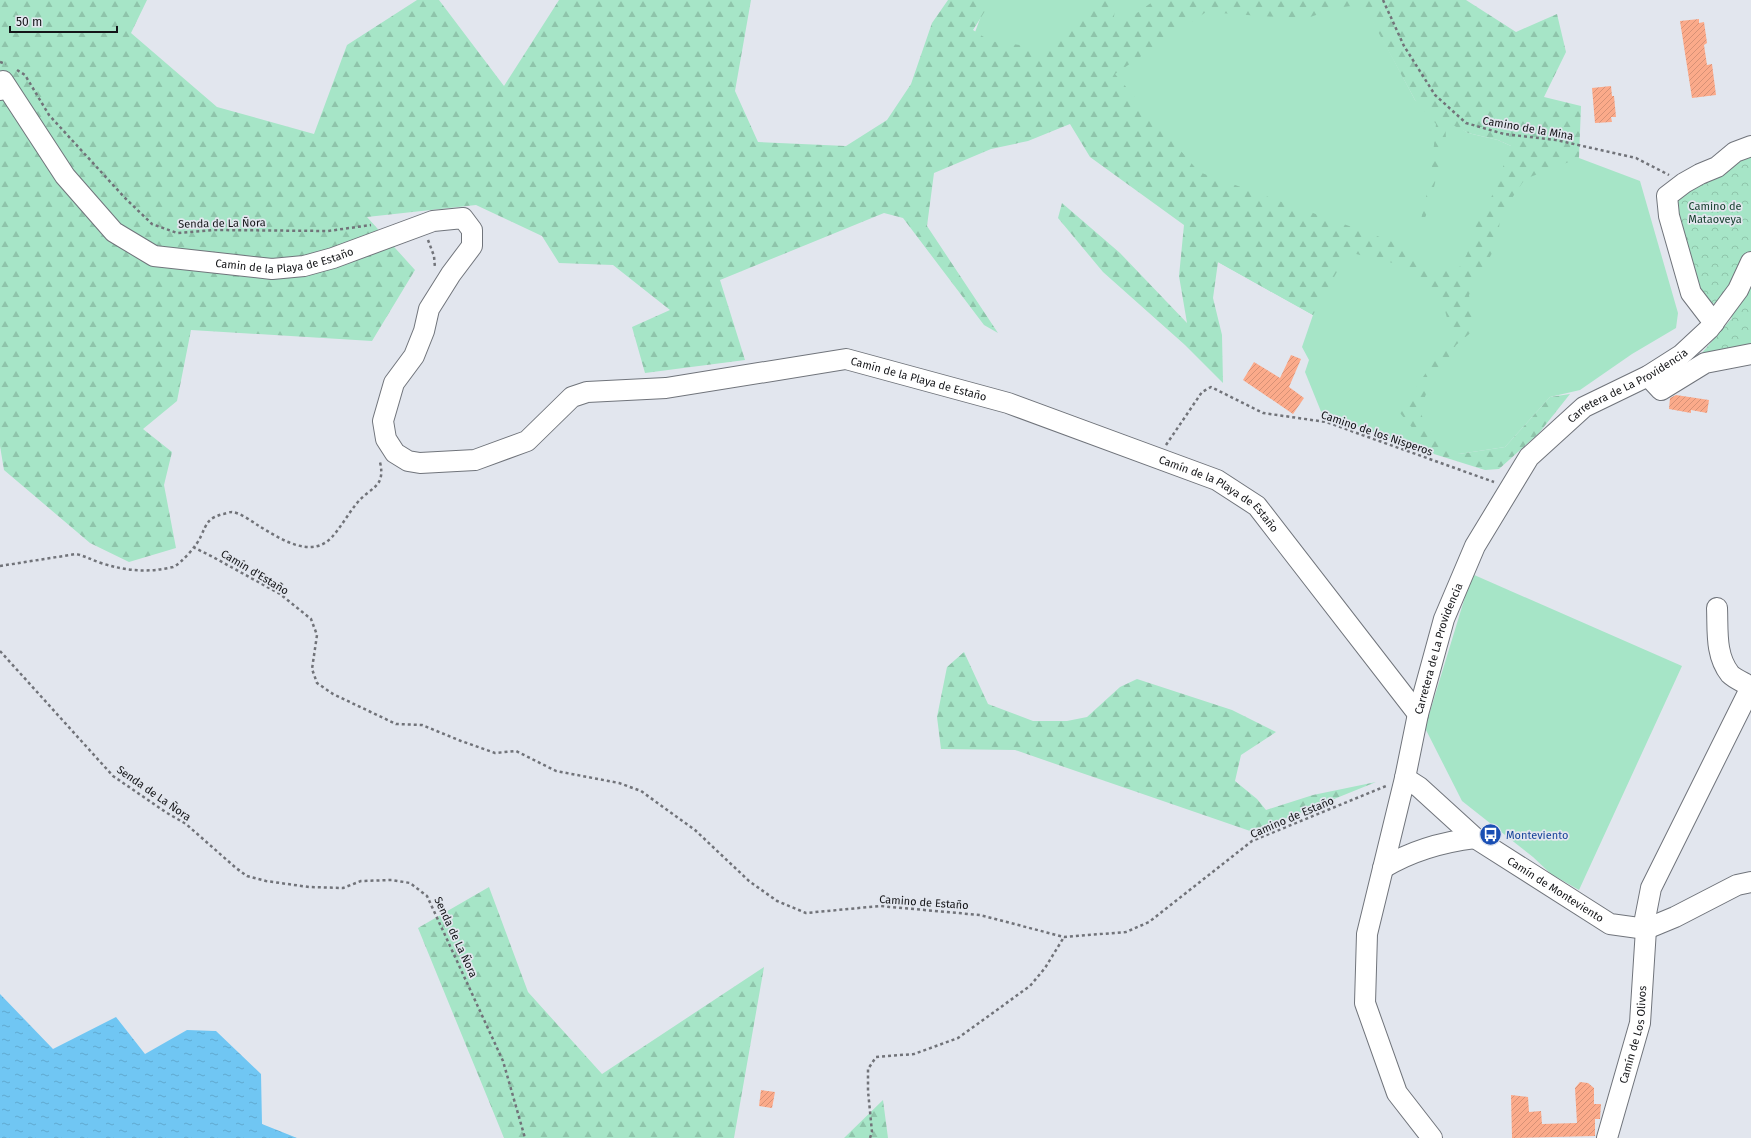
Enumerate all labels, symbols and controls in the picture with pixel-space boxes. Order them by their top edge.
scale bar [10,8,117,34]
text: 50 m [16,15,42,29]
street label: Camino de la Mina [1481,114,1574,143]
park label: Camino de Mataoveya [1688,200,1742,226]
street label: Senda de La Ñora [178,216,266,231]
street label: Camin de la Playa de Estaño [215,245,355,276]
street label: Carretera de La Providencia [1565,346,1691,426]
street label: Camín de la Playa de Estaño [849,355,988,404]
street label: Camino de los Nisperos [1319,408,1434,459]
street label: Camín de la Playa de Estaño [1157,453,1281,535]
street label: Camín d'Estaño [219,547,291,598]
street label: Carretera de La Providencia [1412,581,1466,716]
street label: Senda de La Ñora [114,763,193,824]
street label: Camino de Estaño [1248,794,1336,841]
bus stop icon: Monteviento [1477,822,1503,848]
place label: Monteviento [1506,829,1568,842]
street label: Camín de Monteviento [1505,854,1606,925]
street label: Camino de Estaño [879,893,969,912]
street label: Senda de La Ñora [431,895,480,980]
street label: Camín de Los Olivos [1617,985,1649,1085]

